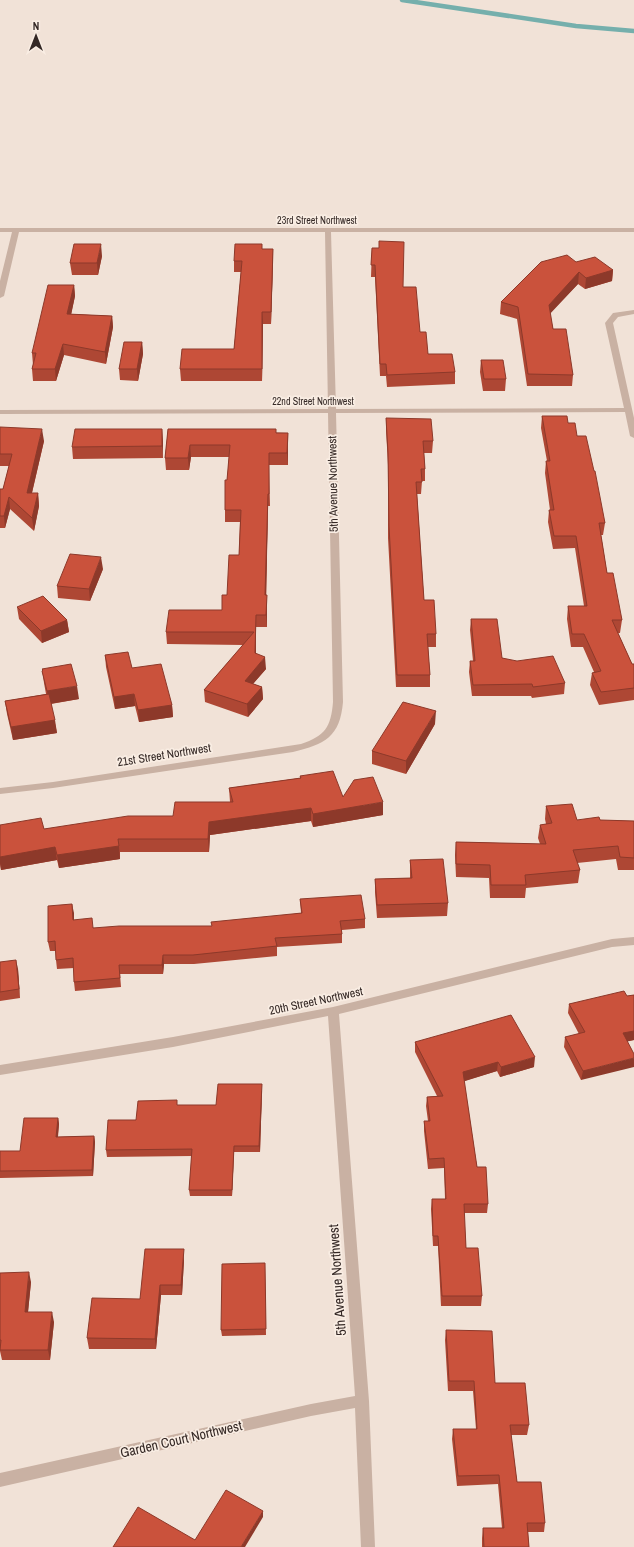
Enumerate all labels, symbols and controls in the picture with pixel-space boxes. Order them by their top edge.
north arrow [16,16,56,56]
text: N [33,19,39,33]
street label: 23rd Street Northwest [277,214,358,227]
street label: 22nd Street Northwest [272,395,355,408]
street label: 5th Avenue Northwest [324,436,342,532]
street label: 21st Street Northwest [116,740,212,770]
street label: 20th Street Northwest [268,983,364,1019]
street label: 5th Avenue Northwest [324,1223,350,1337]
street label: Garden Court Northwest [118,1416,244,1462]

